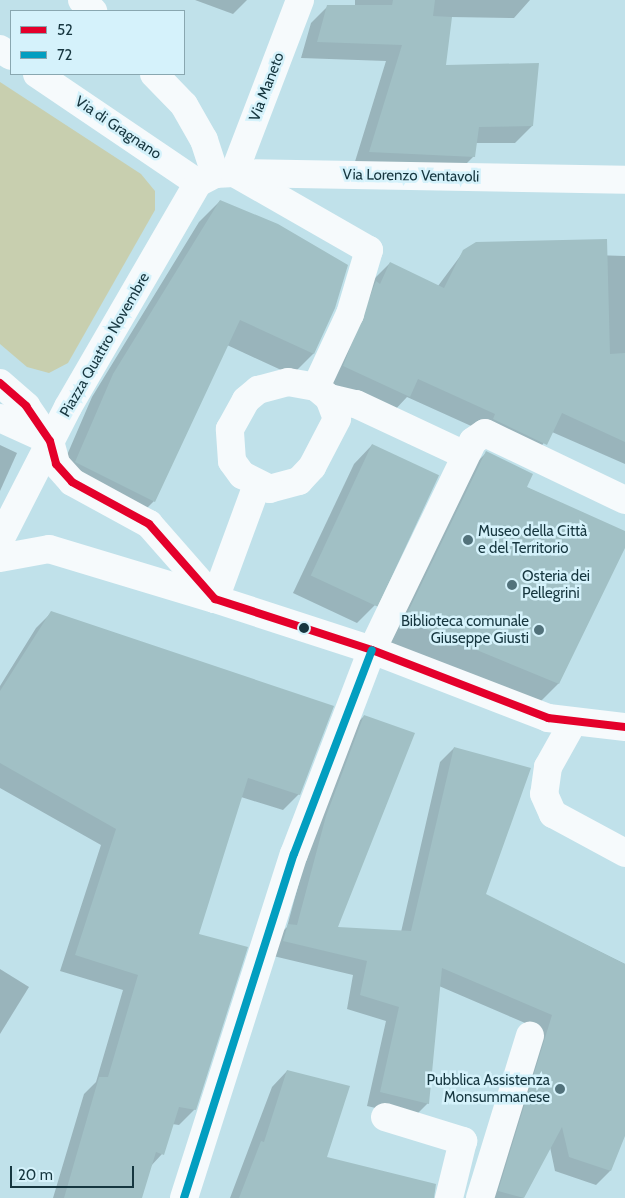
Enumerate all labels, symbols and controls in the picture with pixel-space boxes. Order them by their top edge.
legend [10,10,185,75]
text: 52 [57,21,73,39]
text: 72 [57,46,72,64]
street label: Via Maneto [246,50,288,124]
street label: Via di Gragnano [72,93,164,163]
street label: Via Lorenzo Ventavoli [342,166,480,186]
street label: Piazza Quattro Novembre [56,270,154,420]
place label: Museo della Città e del Territorio [478,522,587,557]
marker: Museo della Città e del Territorio [462,534,474,546]
place label: Osteria dei Pellegrini [522,567,590,602]
marker: Osteria dei Pellegrini [506,579,518,591]
place label: Biblioteca comunale Giuseppe Giusti [401,612,529,647]
unlabelled marker [299,623,309,633]
marker: Biblioteca comunale Giuseppe Giusti [533,624,545,636]
place label: Pubblica Assistenza Monsummanese [427,1071,550,1106]
marker: Pubblica Assistenza Monsummanese [554,1083,566,1095]
scale bar [12,1156,136,1188]
text: 20 m [18,1166,53,1184]

